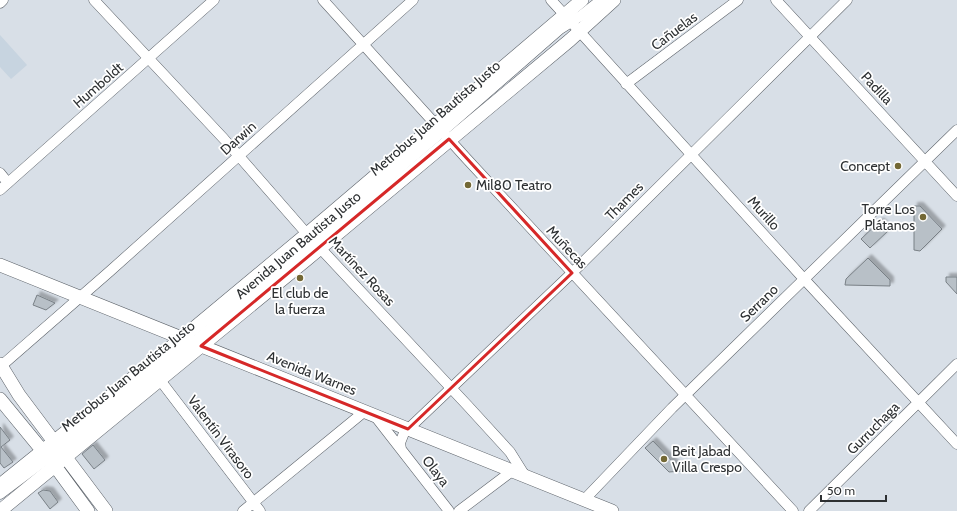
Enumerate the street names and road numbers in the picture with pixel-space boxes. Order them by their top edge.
street label: Cañuelas [647,8,701,54]
street label: Metrobus Juan Bautista Justo [366,56,504,180]
street label: Humboldt [69,58,127,112]
street label: Padilla [857,68,897,108]
street label: Darwin [216,117,260,159]
street label: Thames [601,178,647,224]
street label: Avenida Juan Bautista Justo [232,187,365,303]
street label: Murillo [744,192,784,234]
street label: Muñecas [543,222,592,272]
street label: Martínez Rosas [325,232,399,310]
street label: Serrano [736,280,782,326]
street label: Metrobus Juan Bautista Justo [57,316,199,436]
street label: Avenida Warnes [265,347,360,399]
street label: Valentín Virasoro [184,392,258,483]
street label: Gurruchaga [843,398,903,458]
street label: Olaya [418,452,454,490]

